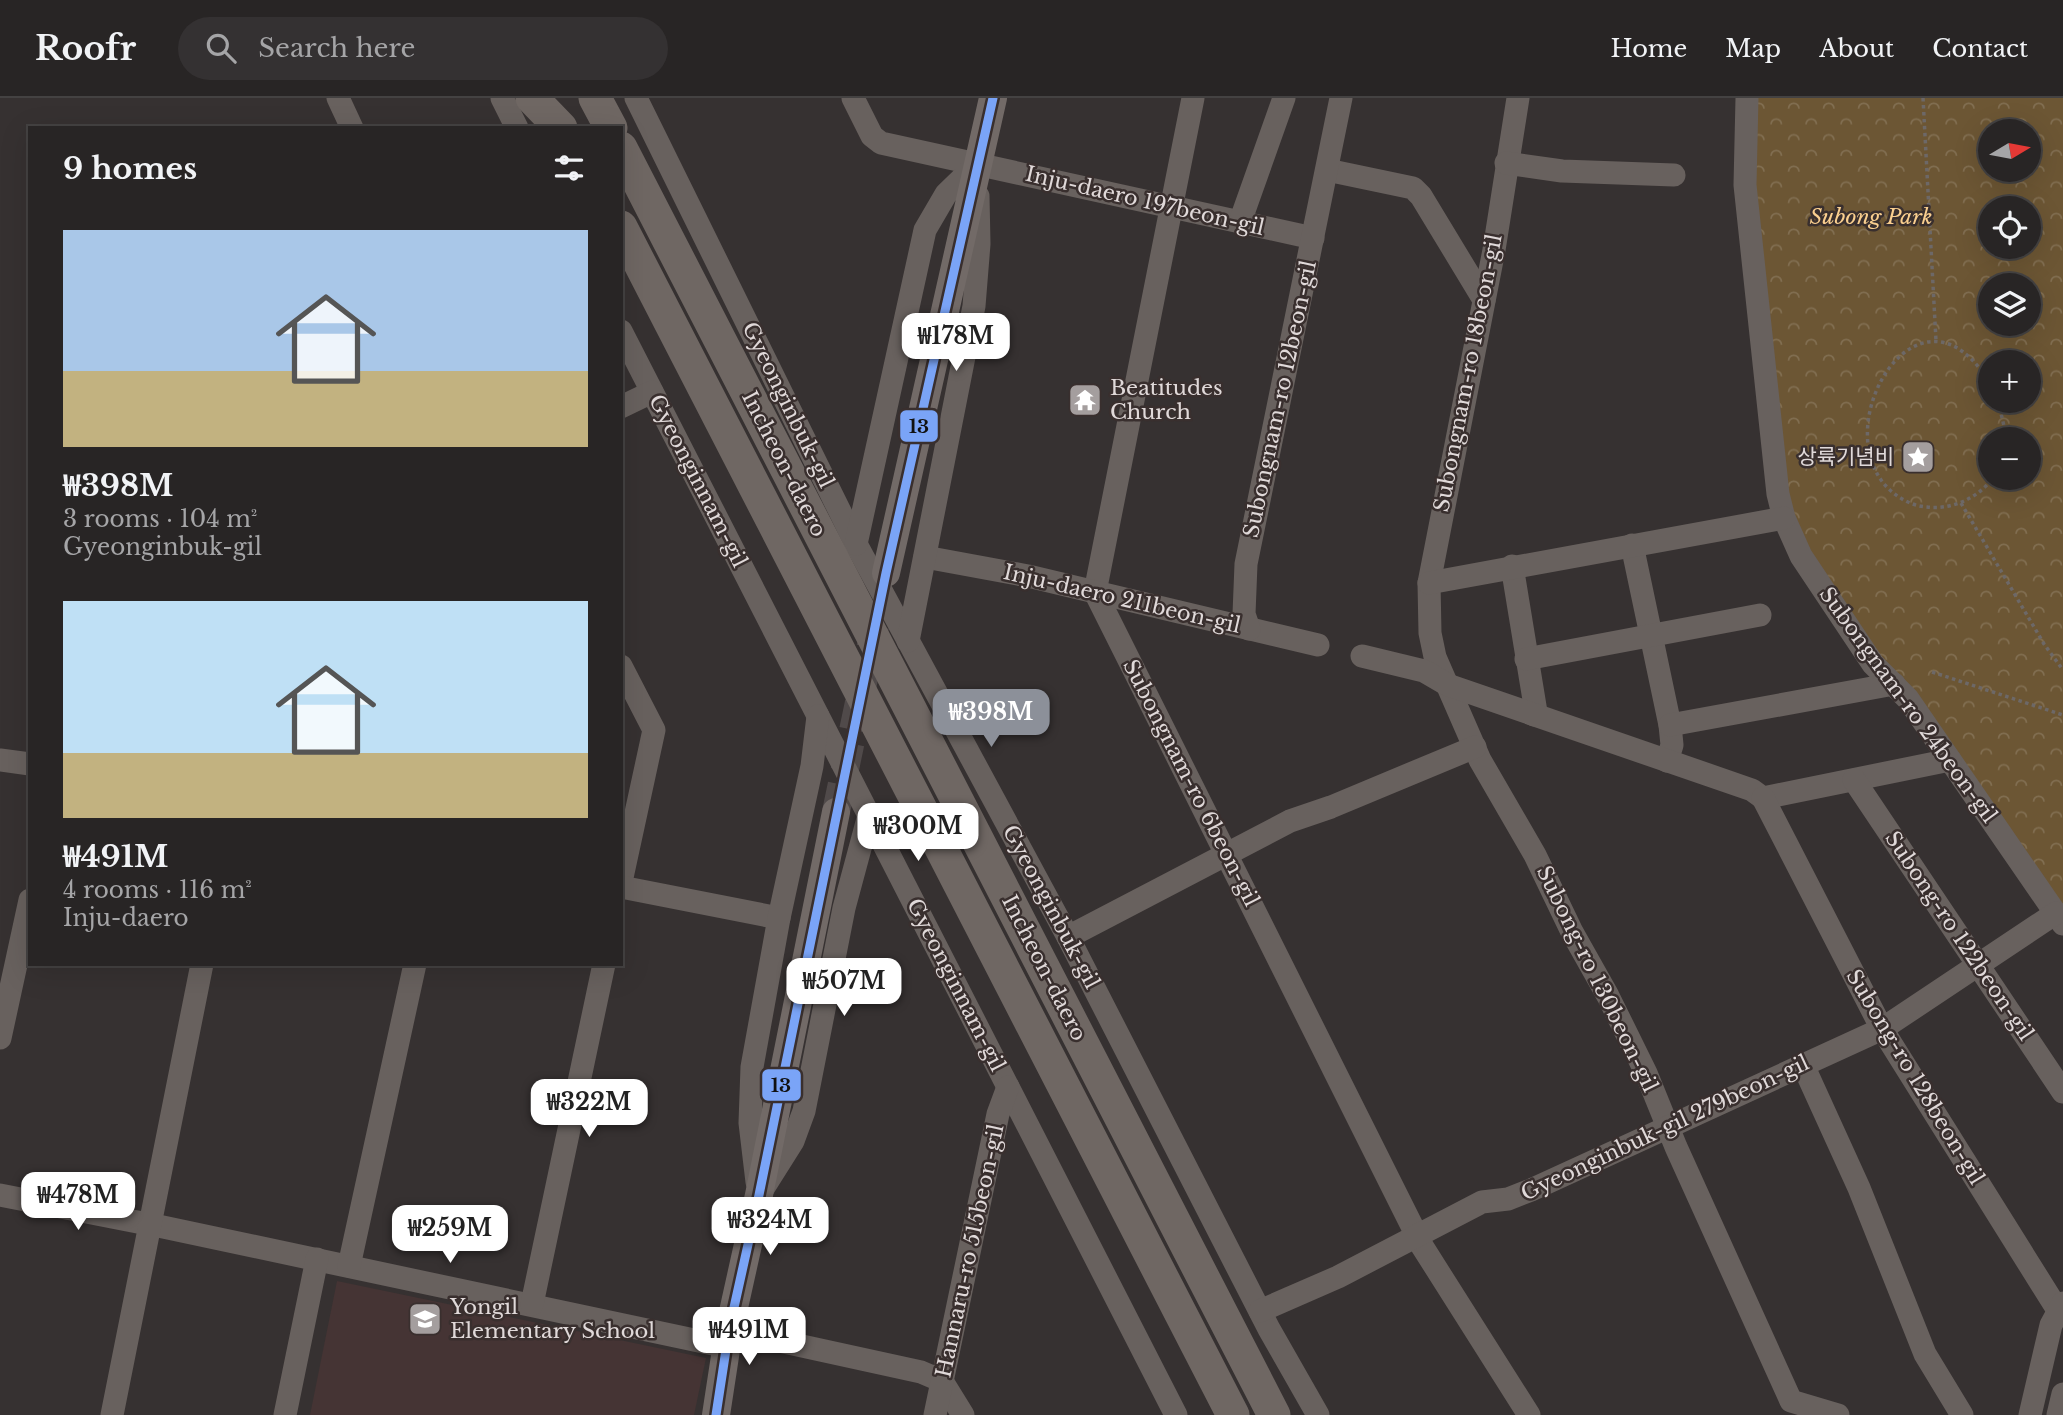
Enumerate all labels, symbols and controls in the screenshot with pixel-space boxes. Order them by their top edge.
search box [178,17,668,80]
text: Roofr [35,28,136,69]
icon: search [202,29,240,67]
text: Search here [258,32,416,64]
text: Home [1611,34,1687,63]
text: Map [1725,34,1781,63]
text: About [1819,34,1894,63]
text: Contact [1932,34,2028,63]
north arrow [1978,119,2040,182]
map controls [1978,119,2041,490]
icon: filters [550,149,588,187]
text: 9 homes [63,150,197,187]
street label: Inju-daero 197beon-gil [1023,161,1267,241]
button: locate [1978,196,2041,259]
park label: Subong Park [1809,204,1933,230]
street label: Subongnam-ro 18beon-gil [1428,232,1508,514]
street label: Subongnam-ro 12beon-gil [1238,258,1322,540]
button: layers [1978,273,2041,336]
icon: home [263,276,389,402]
pin: ₩178M [907,314,1005,373]
street label: Gyeonginbuk-gil [737,318,840,492]
text: ₩178M [918,322,994,350]
button: + [1978,350,2041,413]
place label: Beatitudes Church [1110,375,1223,425]
temple icon: Beatitudes Church [1066,381,1104,419]
street label: Incheon-daero [736,387,832,541]
street label: Gyeonginnam-gil [643,390,753,572]
line badge: 13 [899,409,939,443]
text: 13 [909,415,929,438]
button: − [1978,427,2041,490]
place icon: 상륙기념비 [1899,438,1937,476]
place label: 상륙기념비 [1797,444,1894,470]
text: ₩398M [63,467,173,504]
text: 3 rooms · 104 m² [63,505,257,533]
text: Gyeonginbuk-gil [63,533,262,561]
street label: Inju-daero 211beon-gil [1001,559,1243,639]
street label: Subongnam-ro 24beon-gil [1814,582,2003,828]
icon: home [263,647,389,773]
street label: Subongnam-ro 6beon-gil [1117,655,1265,911]
pin: ₩398M [942,690,1040,749]
text: ₩398M [949,698,1033,726]
pin: ₩300M [869,804,967,863]
text: ₩300M [873,812,963,840]
street label: Gyeonginbuk-gil [997,821,1105,993]
street label: Subong-ro 122beon-gil [1879,826,2039,1046]
text: ₩491M [63,838,168,875]
street label: Subong-ro 130beon-gil [1531,861,1663,1097]
text: 4 rooms · 116 m² [63,876,252,904]
street label: Incheon-daero [996,891,1092,1045]
street label: Gyeonginnam-gil [901,894,1011,1076]
text: Inju-daero [63,904,189,932]
pin: ₩507M [795,958,893,1018]
street label: Subong-ro 128beon-gil [1840,965,1990,1190]
text: ₩507M [802,967,886,995]
street label: Gyeonginbuk-gil 279beon-gil [1517,1050,1813,1206]
line badge: 13 [761,1068,802,1102]
text: 13 [771,1074,791,1097]
pin: ₩322M [540,1080,638,1139]
text: ₩322M [547,1088,631,1116]
street label: Hannaru-ro 515beon-gil [930,1122,1010,1380]
pin: ₩478M [29,1172,127,1232]
text: ₩478M [37,1181,119,1209]
pin: ₩324M [721,1198,819,1257]
pin: ₩259M [401,1206,499,1265]
text: ₩324M [728,1206,812,1234]
text: ₩259M [408,1214,492,1242]
place label: Yongil Elementary School [449,1294,655,1344]
school or university icon: Yongil Elementary School [406,1300,444,1338]
pin: ₩491M [700,1308,798,1367]
text: ₩491M [709,1316,789,1344]

